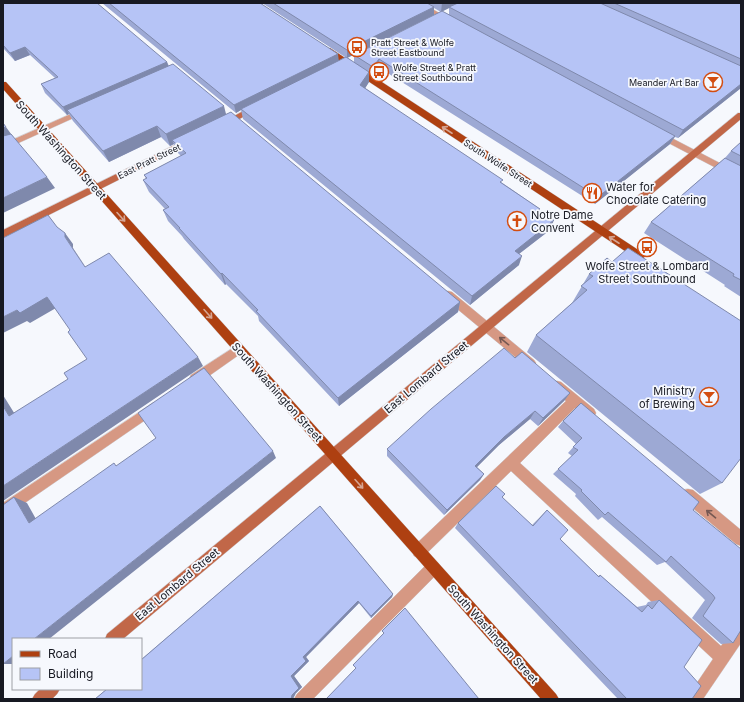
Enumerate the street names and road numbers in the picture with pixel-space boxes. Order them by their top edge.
street label: South Washington Street [13,97,110,203]
street label: South Wolfe Street [462,137,534,189]
street label: East Pratt Street [116,141,182,181]
street label: East Lombard Street [381,337,471,416]
street label: South Washington Street [229,339,326,445]
street label: East Lombard Street [132,544,222,623]
street label: South Washington Street [445,581,542,687]

